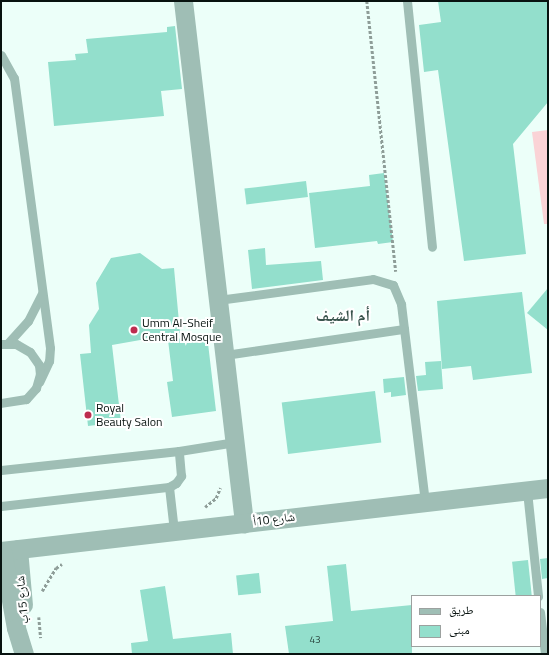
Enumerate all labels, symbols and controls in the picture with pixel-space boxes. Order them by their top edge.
district label: أم الشيف [316,305,370,325]
place label: Umm Al-Sheif Central Mosque [142,316,221,344]
marker: Umm Al-Sheif Central Mosque [129,325,139,335]
place label: Royal Beauty Salon [96,401,163,429]
marker: Royal Beauty Salon [83,410,93,420]
street label: شارع 10أ [252,509,296,529]
street label: شارع 15ب [13,575,31,625]
legend [411,595,541,647]
text: طريق [449,600,474,619]
text: مبنى [449,620,470,639]
house number: 43 [309,634,321,646]

